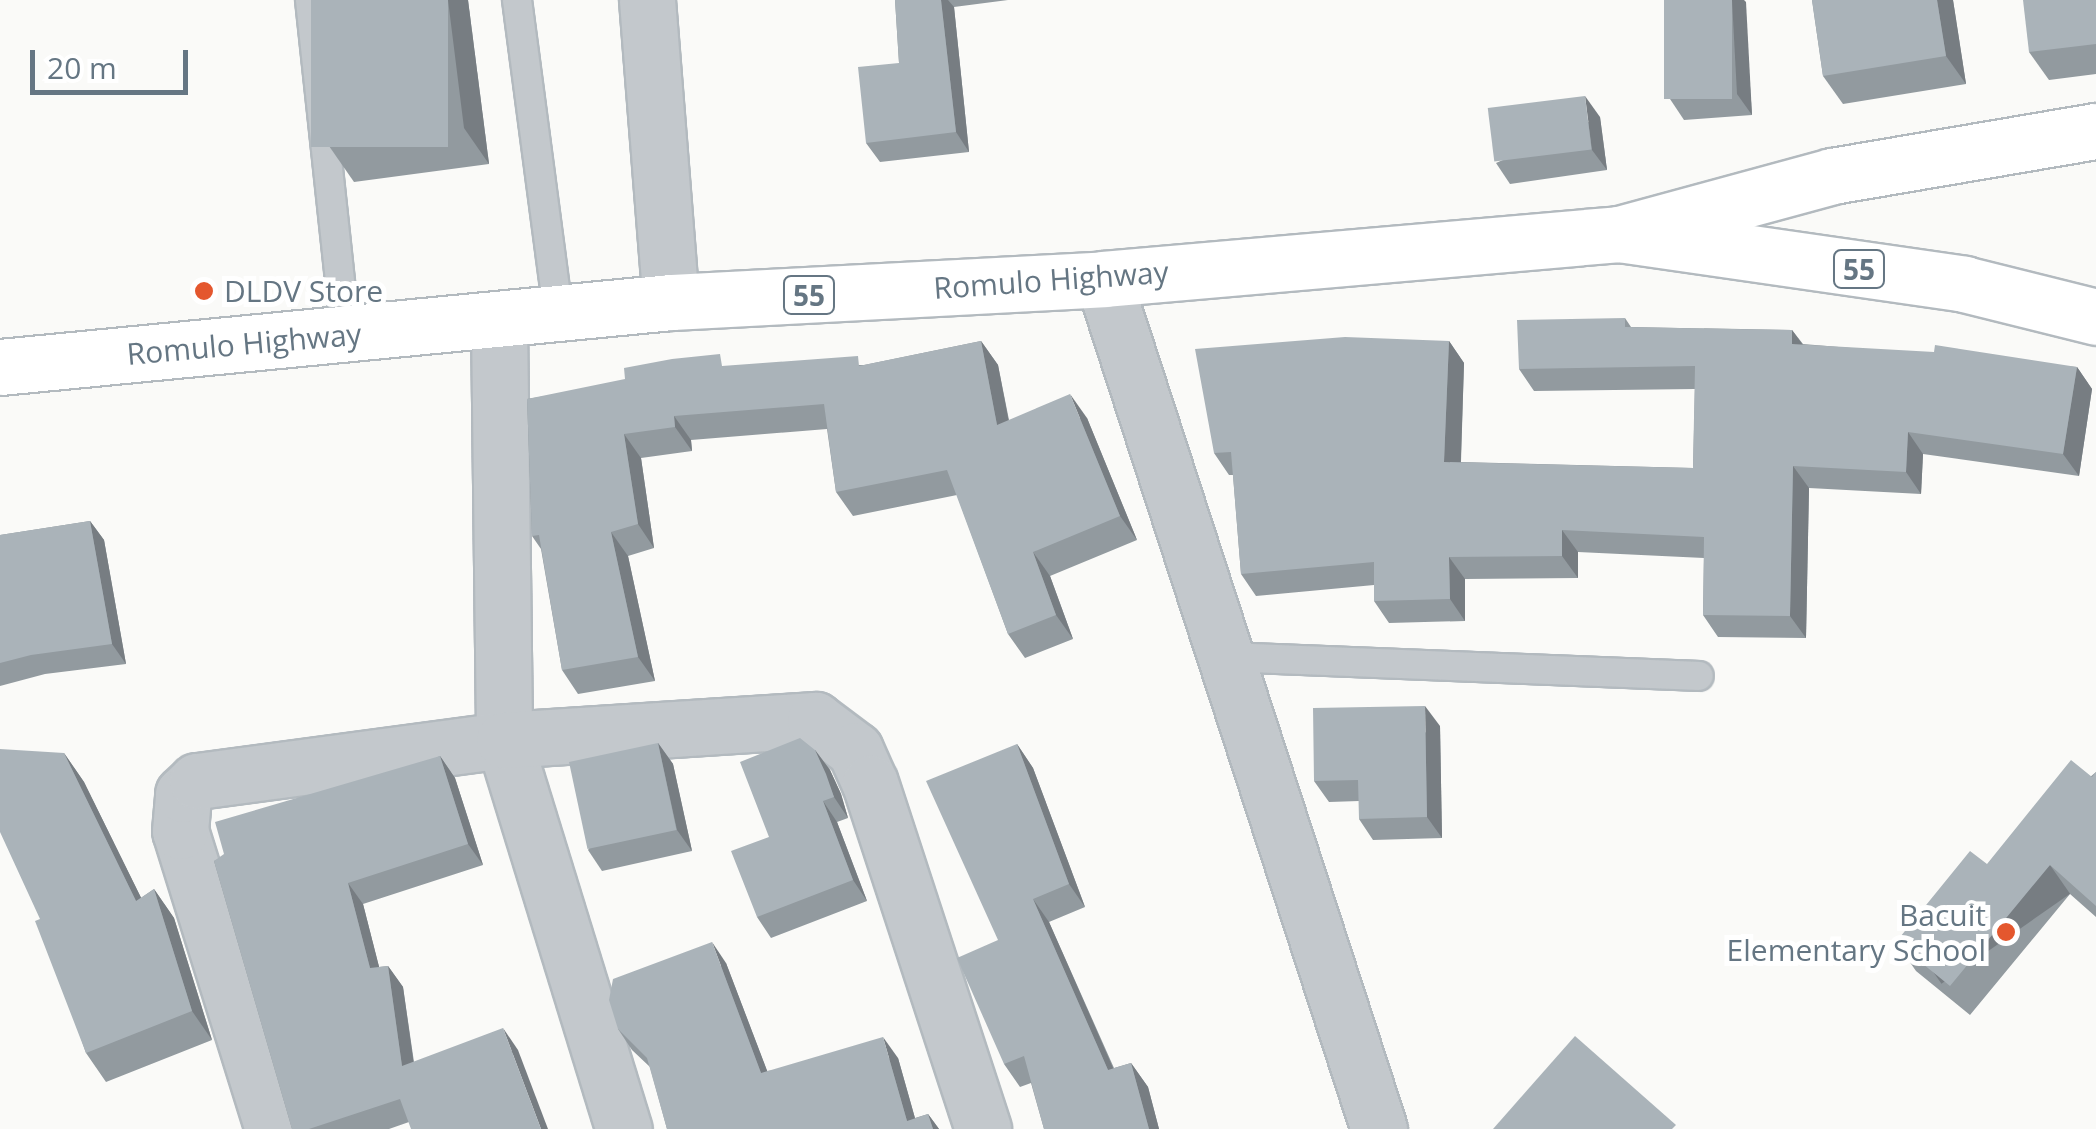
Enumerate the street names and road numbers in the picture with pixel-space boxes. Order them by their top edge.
road number: 55 [1832,246,1886,292]
street label: Romulo Highway [932,254,1170,306]
road number: 55 [782,272,836,318]
street label: Romulo Highway [125,316,363,372]

